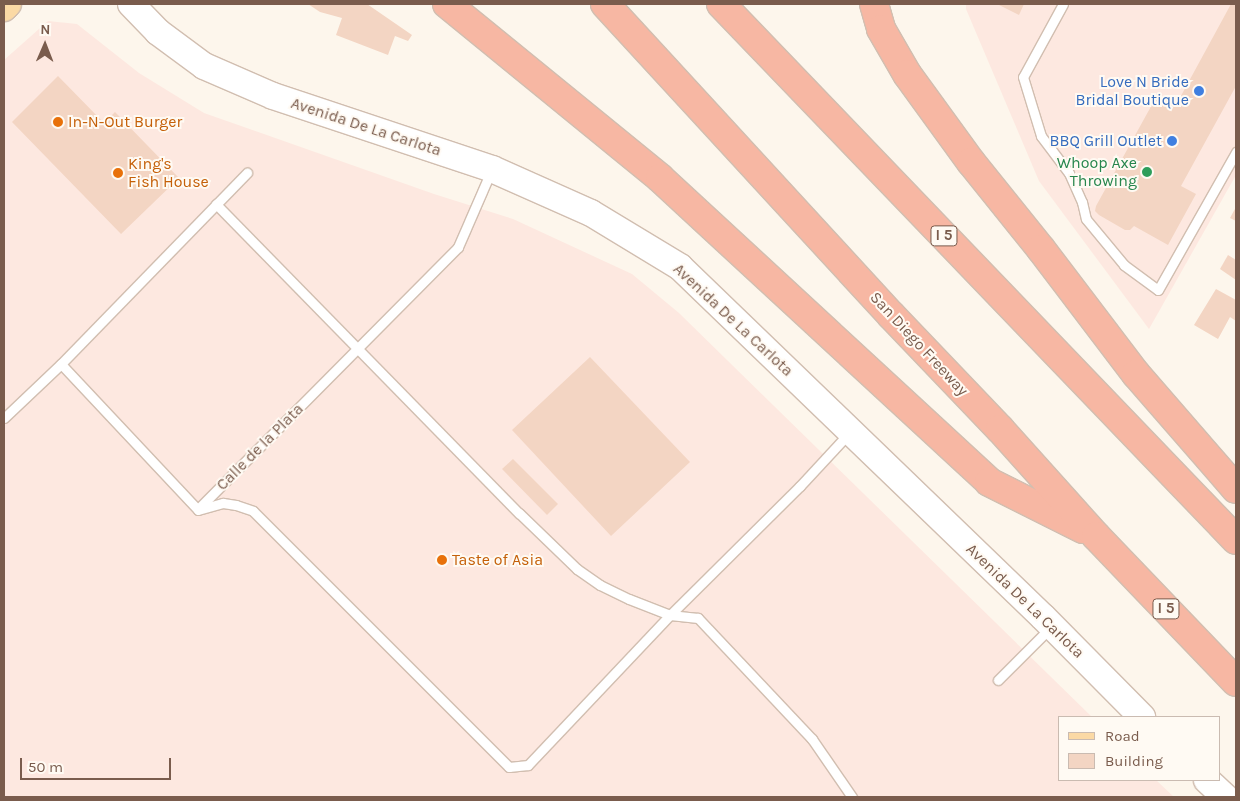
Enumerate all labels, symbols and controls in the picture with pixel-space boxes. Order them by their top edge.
north arrow [20,20,70,70]
text: N [40,21,50,38]
place label: Love N Bride Bridal Boutique [1076,72,1189,110]
marker: Love N Bride Bridal Boutique [1193,85,1205,97]
street label: Avenida De La Carlota [289,94,443,160]
place label: In-N-Out Burger [68,112,182,132]
marker: In-N-Out Burger [52,116,64,128]
place label: BBQ Grill Outlet [1050,131,1162,151]
marker: BBQ Grill Outlet [1166,135,1178,147]
place label: Whoop Axe Throwing [1057,153,1137,191]
place label: King's Fish House [128,154,209,192]
marker: Whoop Axe Throwing [1141,166,1153,178]
marker: King's Fish House [112,167,124,179]
road number: I 5 [930,224,958,248]
street label: Avenida De La Carlota [669,260,797,380]
street label: San Diego Freeway [866,288,972,400]
street label: Calle de la Plata [213,400,307,494]
street label: Avenida De La Carlota [962,540,1088,662]
place label: Taste of Asia [452,550,543,570]
marker: Taste of Asia [436,554,448,566]
road number: I 5 [1152,596,1180,622]
legend [1058,716,1220,781]
text: Road [1105,727,1140,745]
scale bar [22,748,174,780]
text: Building [1105,752,1163,770]
text: 50 m [28,758,63,776]

